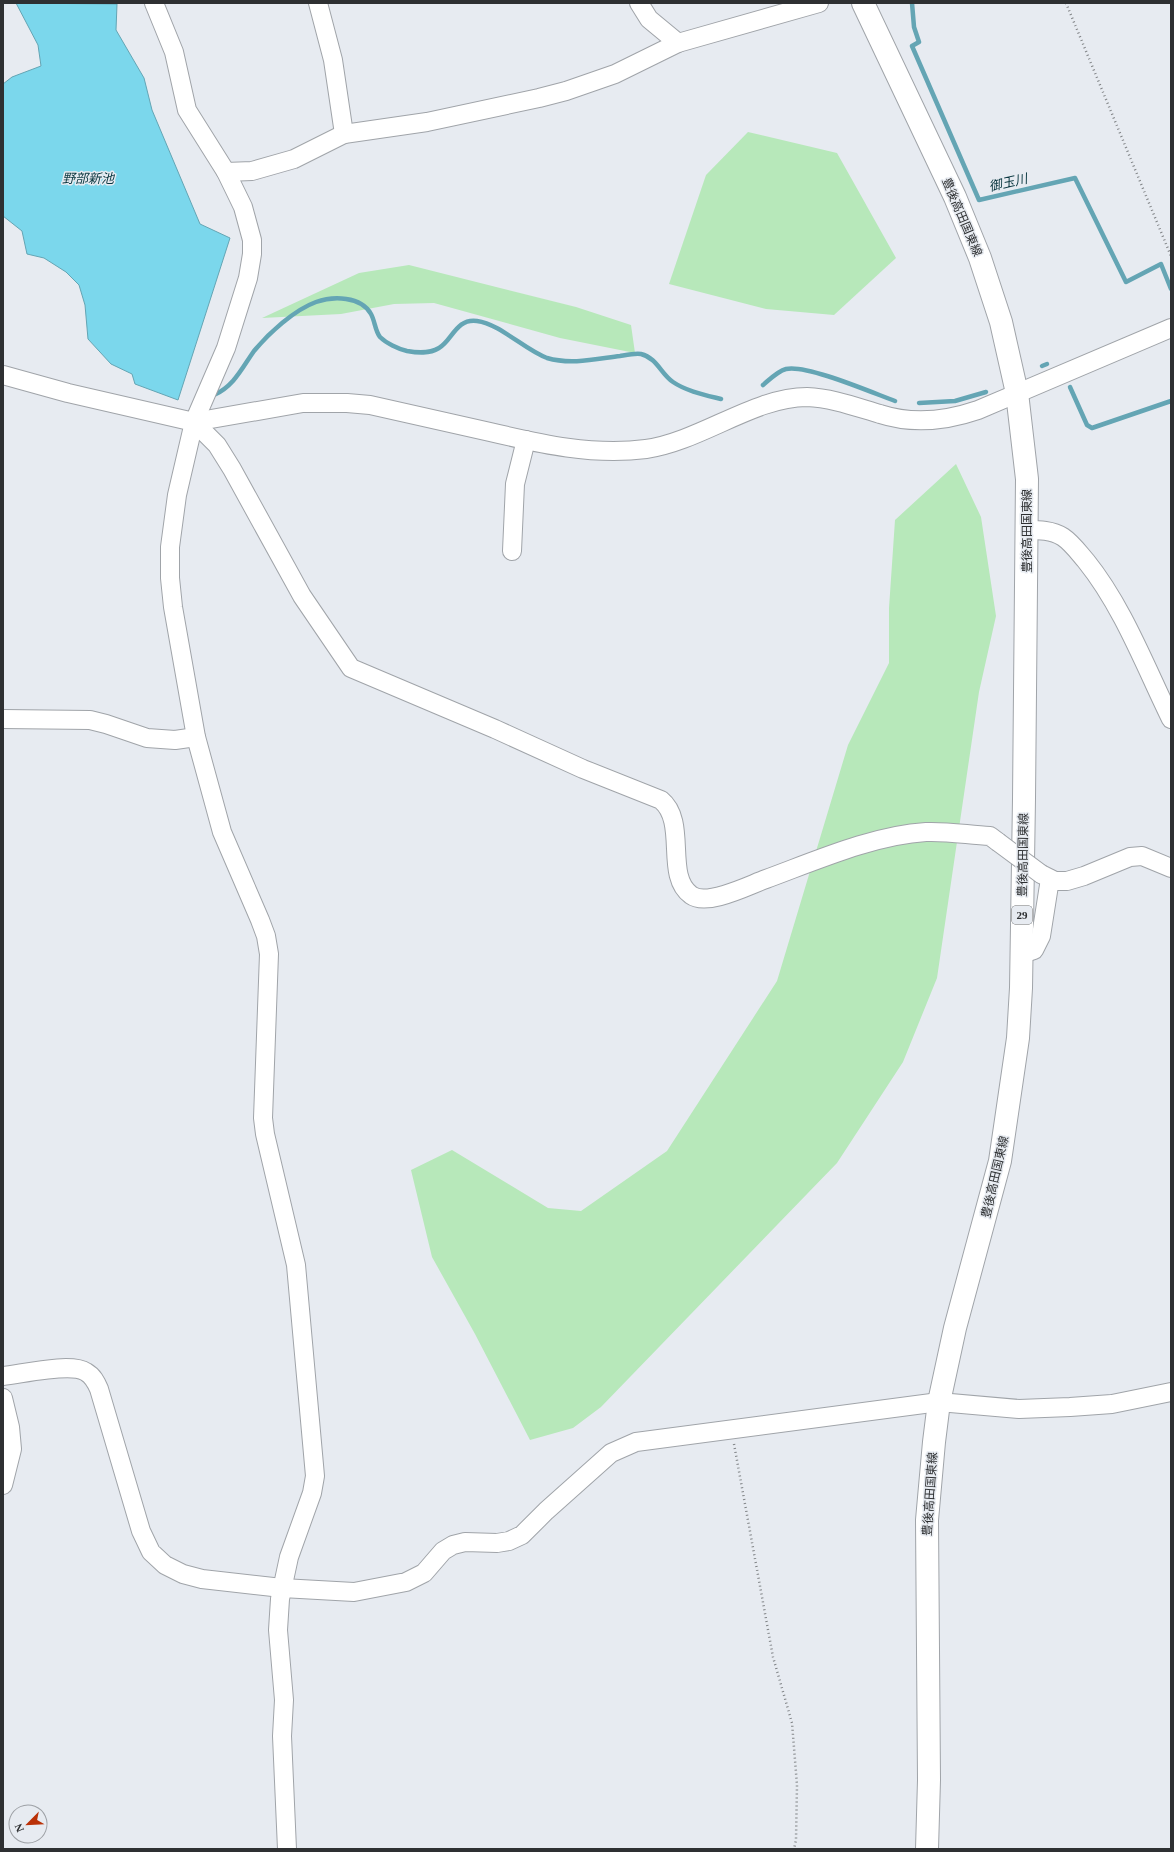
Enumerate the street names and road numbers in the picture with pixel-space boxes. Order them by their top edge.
street label: 豊後高田国東線 [939,176,985,258]
street label: 豊後高田国東線 [1020,489,1034,573]
street label: 豊後高田国東線 [1015,813,1031,897]
road number: 29 [1012,906,1032,924]
street label: 豊後高田国東線 [979,1134,1011,1220]
street label: 豊後高田国東線 [920,1452,940,1536]

